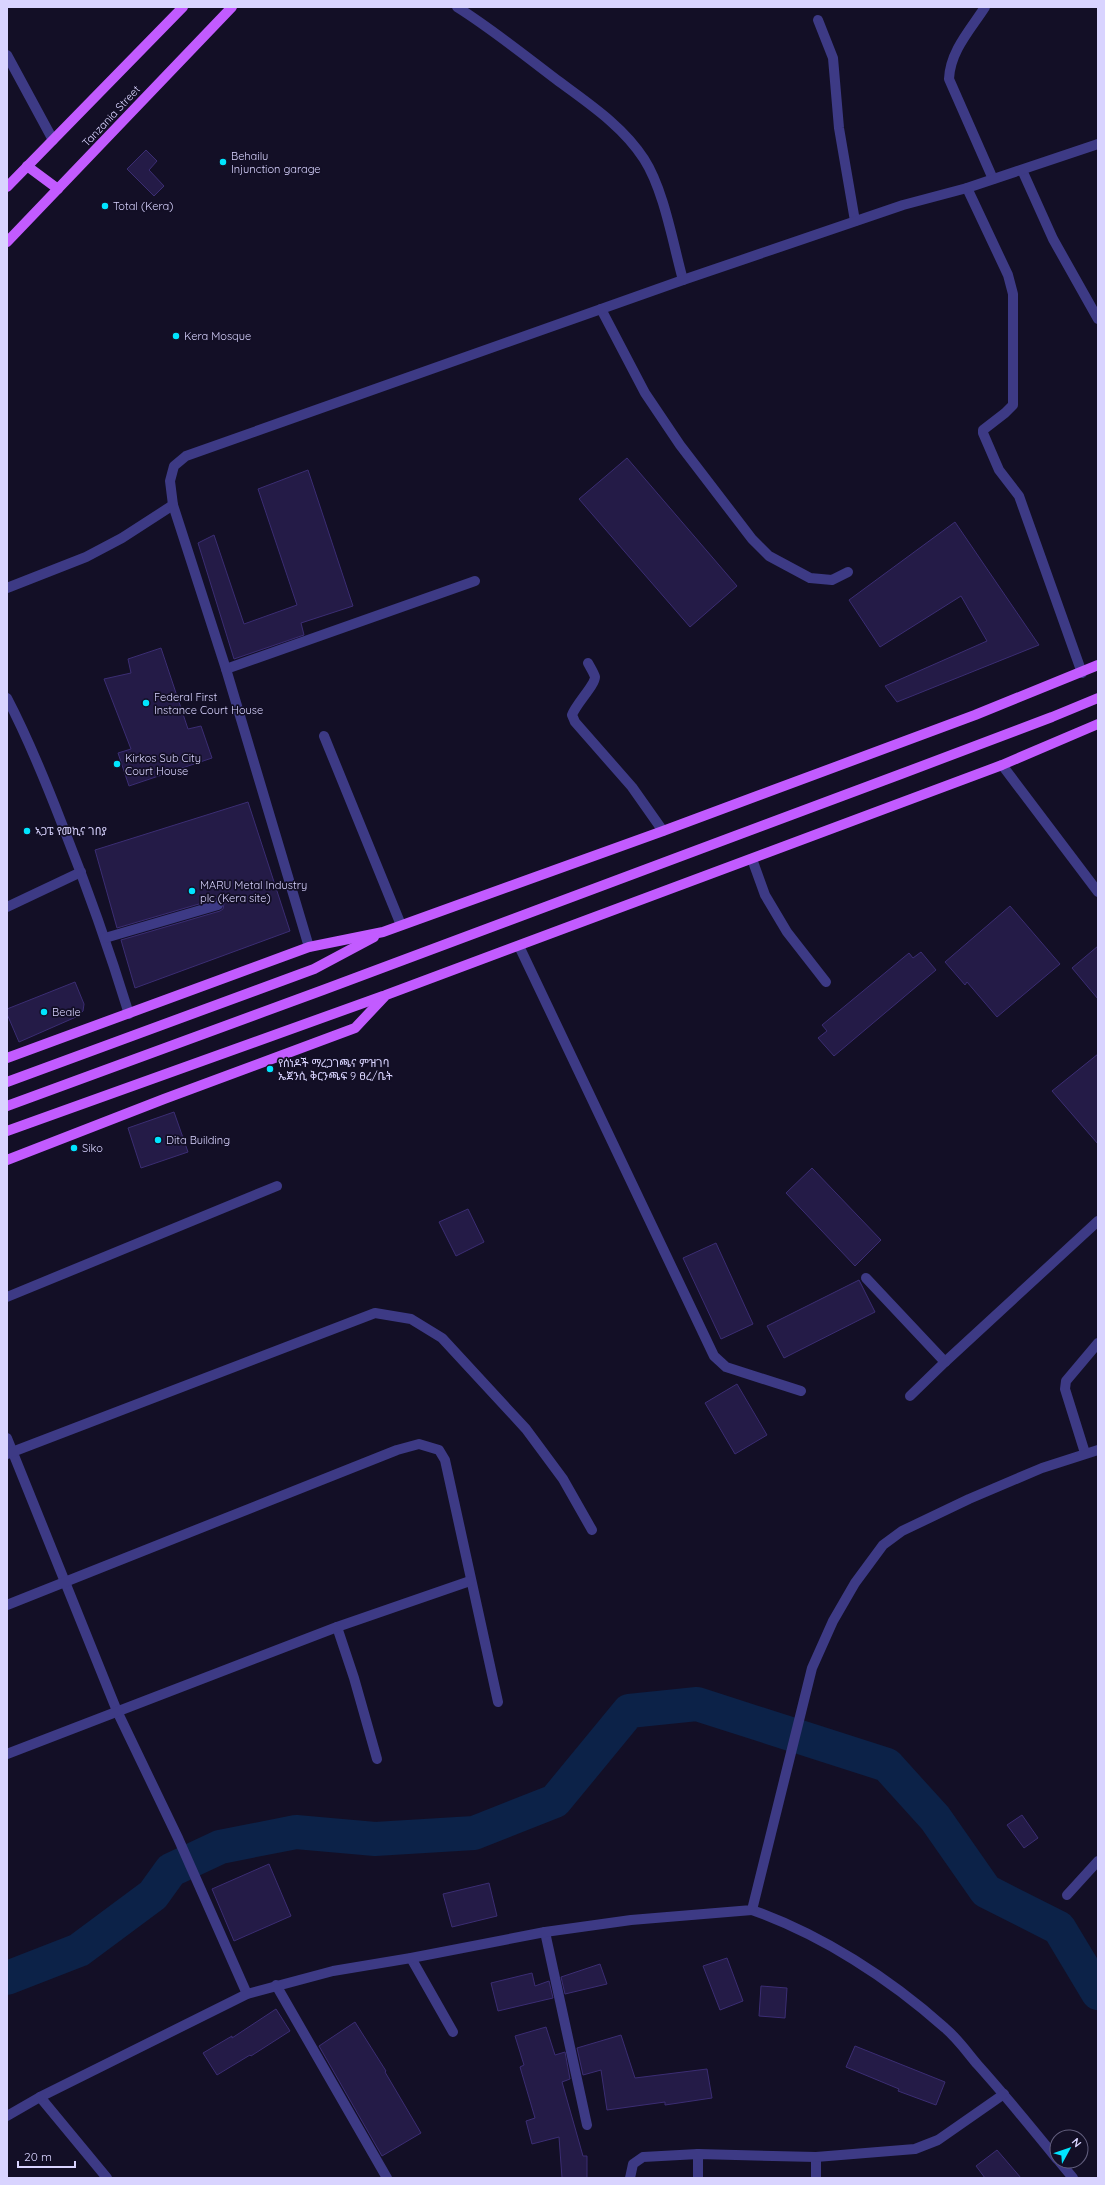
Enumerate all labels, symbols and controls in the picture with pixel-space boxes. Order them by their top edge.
street label: Tanzania Street [79,82,143,150]
place label: Behailu Injunction garage [231,149,321,176]
marker: Behailu Injunction garage [218,157,228,167]
place label: Total (Kera) [113,199,173,213]
marker: Total (Kera) [100,201,110,211]
place label: Kera Mosque [184,329,251,343]
marker: Kera Mosque [171,331,181,341]
place label: Federal First Instance Court House [154,690,263,717]
marker: Federal First Instance Court House [141,698,151,708]
place label: Kirkos Sub City Court House [125,751,201,778]
marker: Kirkos Sub City Court House [112,759,122,769]
place label: ኣጋፔ የመኪና ገበያ [35,824,107,838]
marker: ኣጋፔ የመኪና ገበያ [22,826,32,836]
place label: MARU Metal Industry plc (Kera site) [200,878,307,905]
marker: MARU Metal Industry plc (Kera site) [187,886,197,896]
place label: Beale [52,1005,81,1019]
marker: Beale [39,1007,49,1017]
place label: የሰነዶች ማረጋገጫና ምዝገባ ኤጀንሲ ቅርንጫፍ 9 ፀረ/ቤት [278,1056,393,1083]
marker: የሰነዶች ማረጋገጫና ምዝገባ ኤጀንሲ ቅርንጫፍ 9 ፀረ/ቤት [265,1064,275,1074]
place label: Dita Building [166,1133,230,1147]
marker: Dita Building [153,1135,163,1145]
place label: Siko [82,1141,103,1155]
marker: Siko [69,1143,79,1153]
north arrow [1049,2129,1089,2169]
text: N [1069,2135,1085,2150]
scale bar [18,2143,75,2169]
text: 20 m [24,2149,52,2164]

